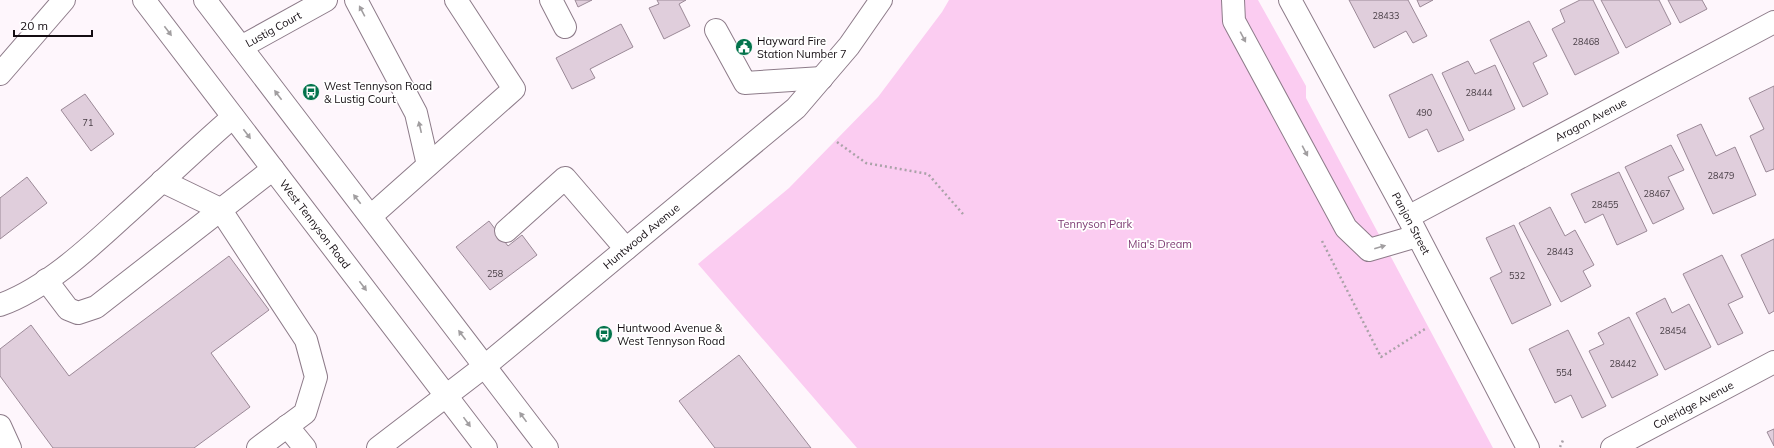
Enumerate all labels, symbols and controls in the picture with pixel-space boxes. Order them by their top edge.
one-way arrow [358,5,365,17]
street label: Lustig Court [243,8,304,50]
house number: 28433 [1372,10,1400,21]
scale bar [14,12,92,38]
text: 20 m [20,18,48,33]
one-way arrow [164,26,172,36]
one-way arrow [1240,31,1246,43]
place label: Hayward Fire Station Number 7 [757,34,847,61]
house number: 28468 [1572,36,1600,47]
public building icon: Hayward Fire Station Number 7 [734,37,754,57]
place label: West Tennyson Road & Lustig Court [324,79,432,106]
bus stop icon: West Tennyson Road & Lustig Court [301,82,321,102]
house number: 28444 [1465,87,1493,98]
one-way arrow [274,90,282,101]
street label: Aragon Avenue [1552,95,1629,144]
house number: 490 [1416,107,1432,118]
house number: 71 [83,117,93,128]
one-way arrow [416,121,422,133]
one-way arrow [243,129,251,140]
one-way arrow [1301,145,1308,157]
house number: 28479 [1707,170,1735,181]
street label: West Tennyson Road [277,177,354,271]
house number: 28467 [1643,188,1671,199]
street label: Panjon Street [1389,190,1433,257]
one-way arrow [353,193,361,204]
house number: 28455 [1591,199,1619,210]
street label: Huntwood Avenue [600,201,682,272]
park label: Tennyson Park [1058,217,1133,231]
park label: Mia's Dream [1128,237,1192,251]
one-way arrow [1374,244,1386,250]
house number: 28443 [1546,246,1574,257]
house number: 258 [487,268,503,279]
house number: 532 [1509,270,1525,281]
one-way arrow [359,280,367,291]
place label: Huntwood Avenue & West Tennyson Road [617,321,725,348]
bus stop icon: Huntwood Avenue & West Tennyson Road [594,324,614,344]
house number: 28454 [1659,325,1687,336]
one-way arrow [457,330,466,341]
house number: 28442 [1609,358,1637,369]
house number: 554 [1556,367,1573,378]
street label: Coleridge Avenue [1651,378,1736,432]
one-way arrow [520,412,528,422]
one-way arrow [463,416,471,427]

